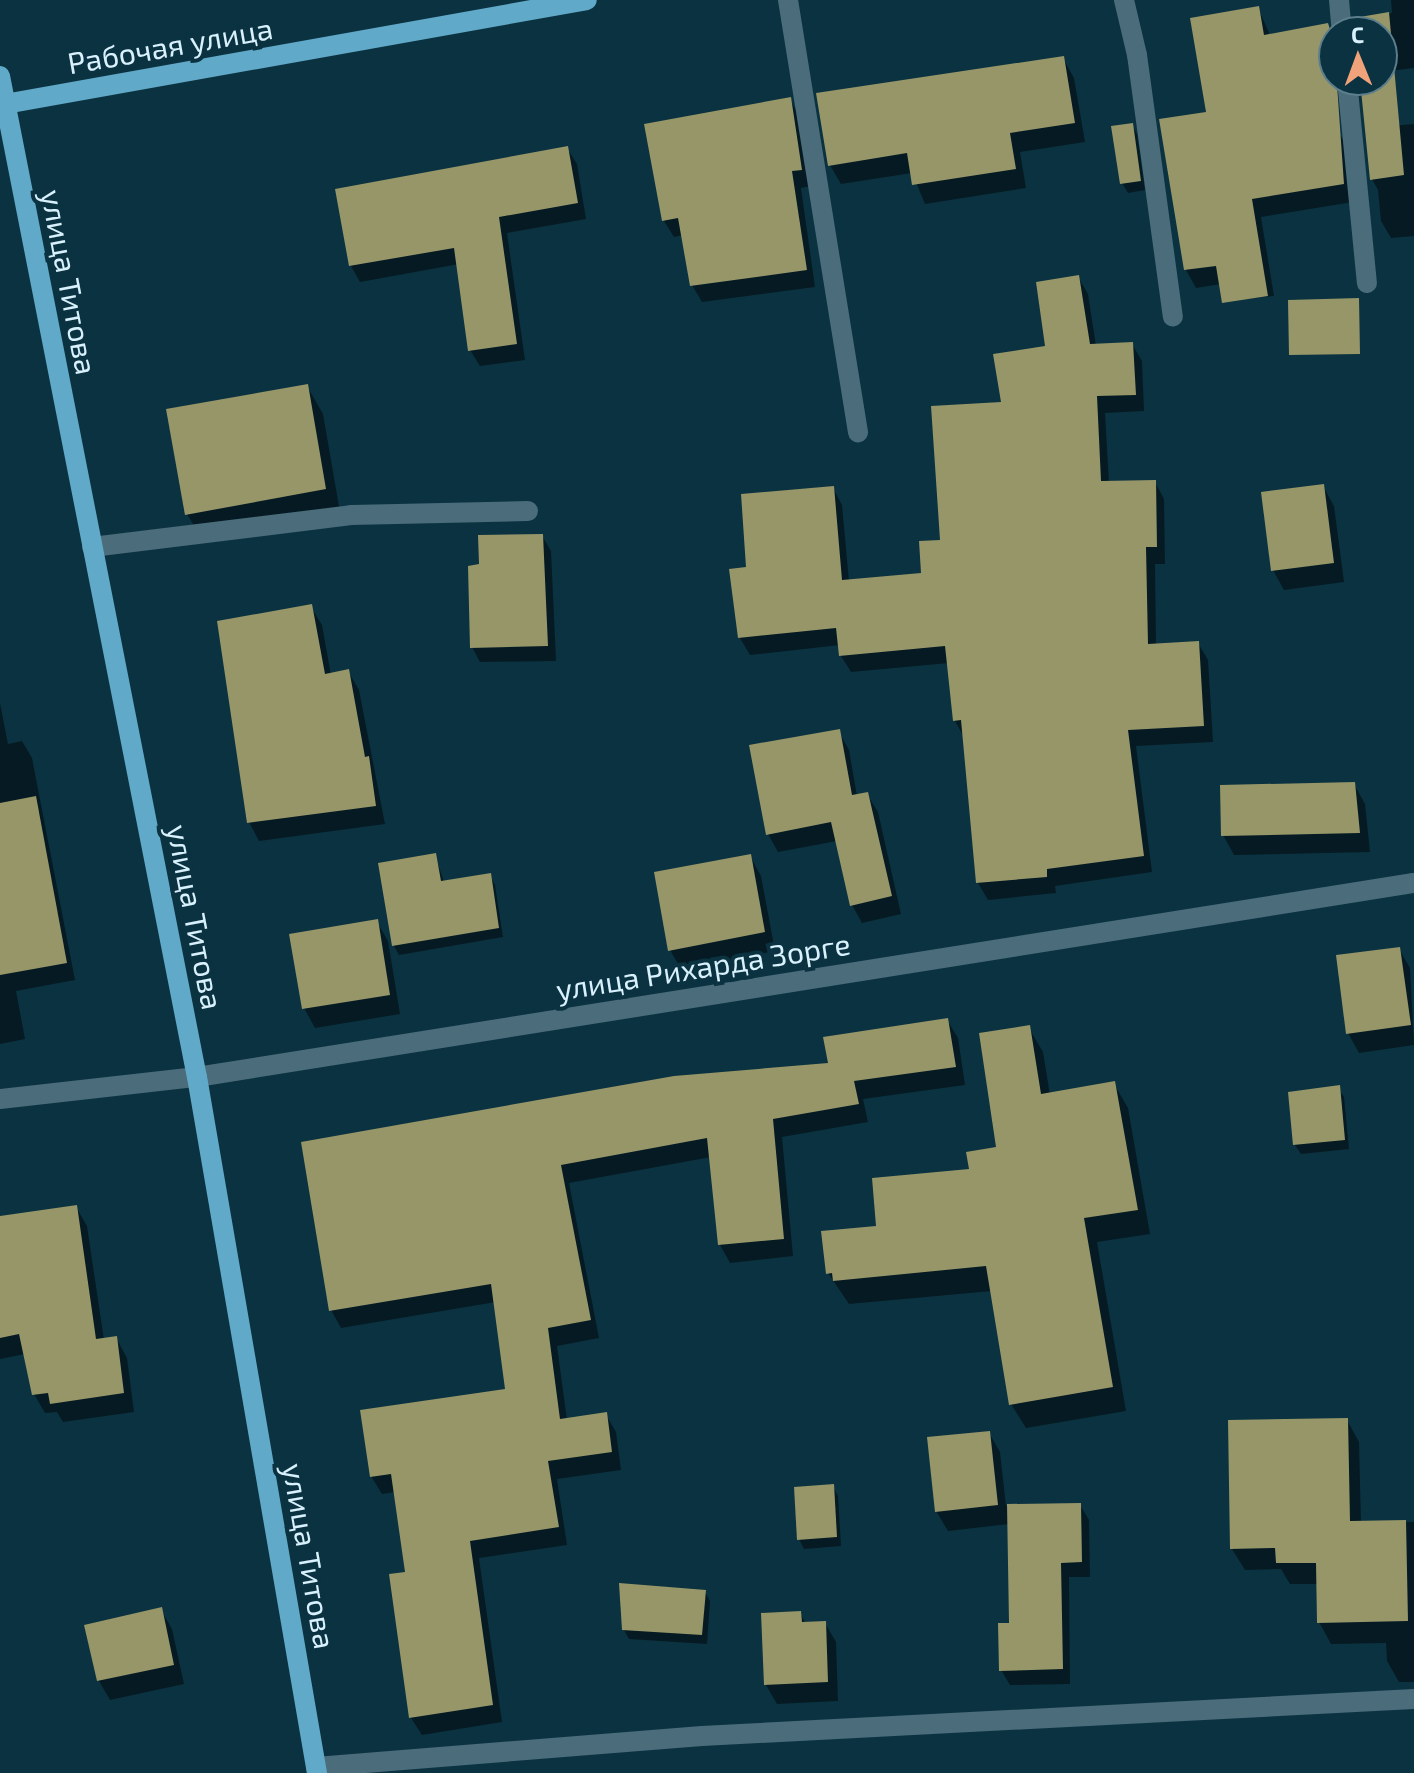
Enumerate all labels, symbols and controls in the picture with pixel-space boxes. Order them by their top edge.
street label: Рабочая улица [65,9,275,81]
north arrow [1318,16,1398,96]
text: С [1351,21,1364,47]
street label: улица Титова [34,186,106,378]
street label: улица Титова [160,821,232,1013]
street label: улица Рихарда Зорге [553,925,853,1007]
street label: улица Титова [276,1460,344,1652]

